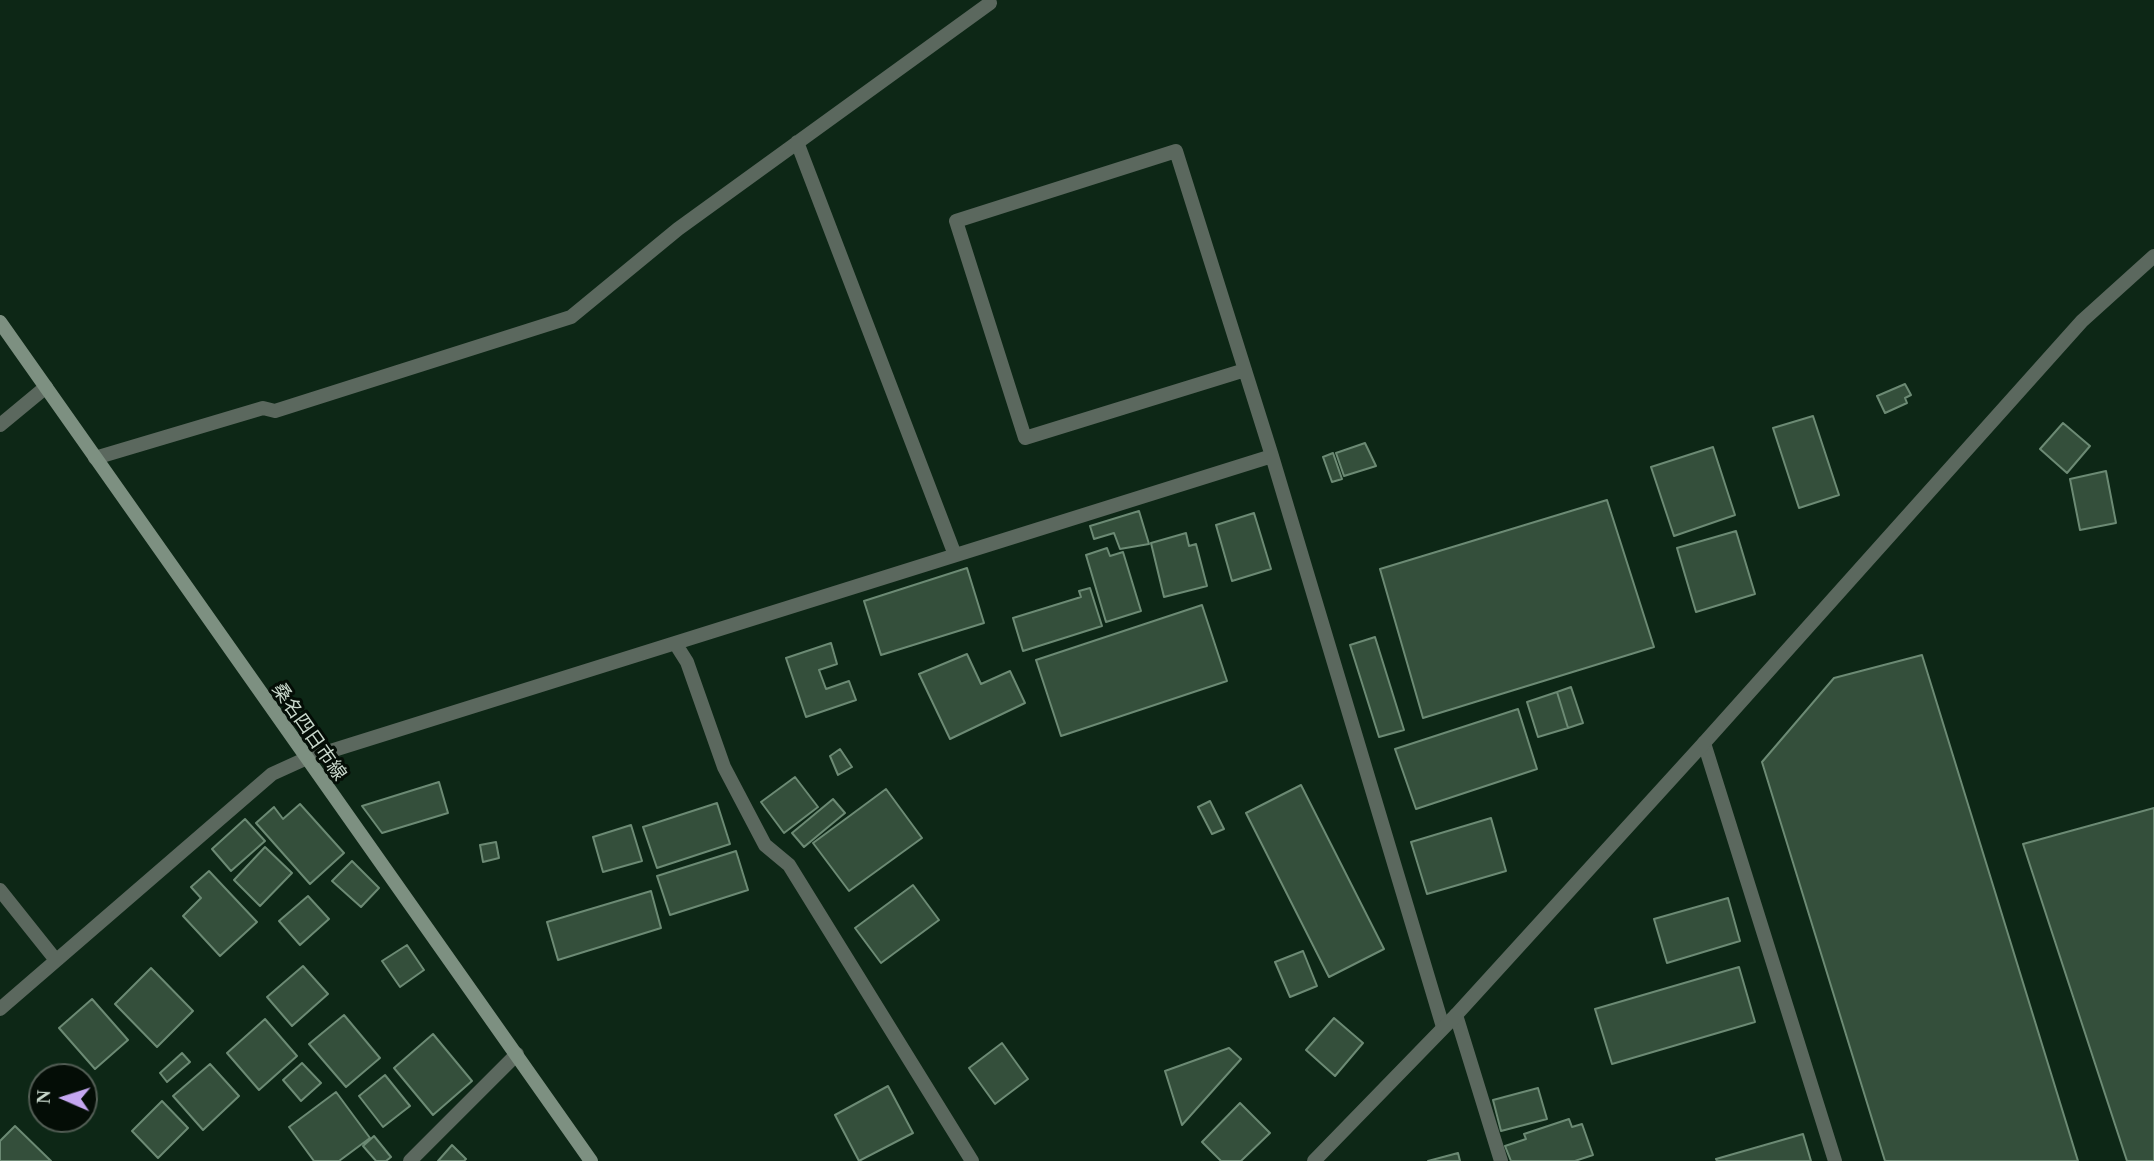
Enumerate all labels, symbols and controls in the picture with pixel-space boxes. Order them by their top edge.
street label: 桑名四日市線 [268,678,352,784]
north arrow [28,1063,98,1133]
text: N [33,1090,54,1104]

